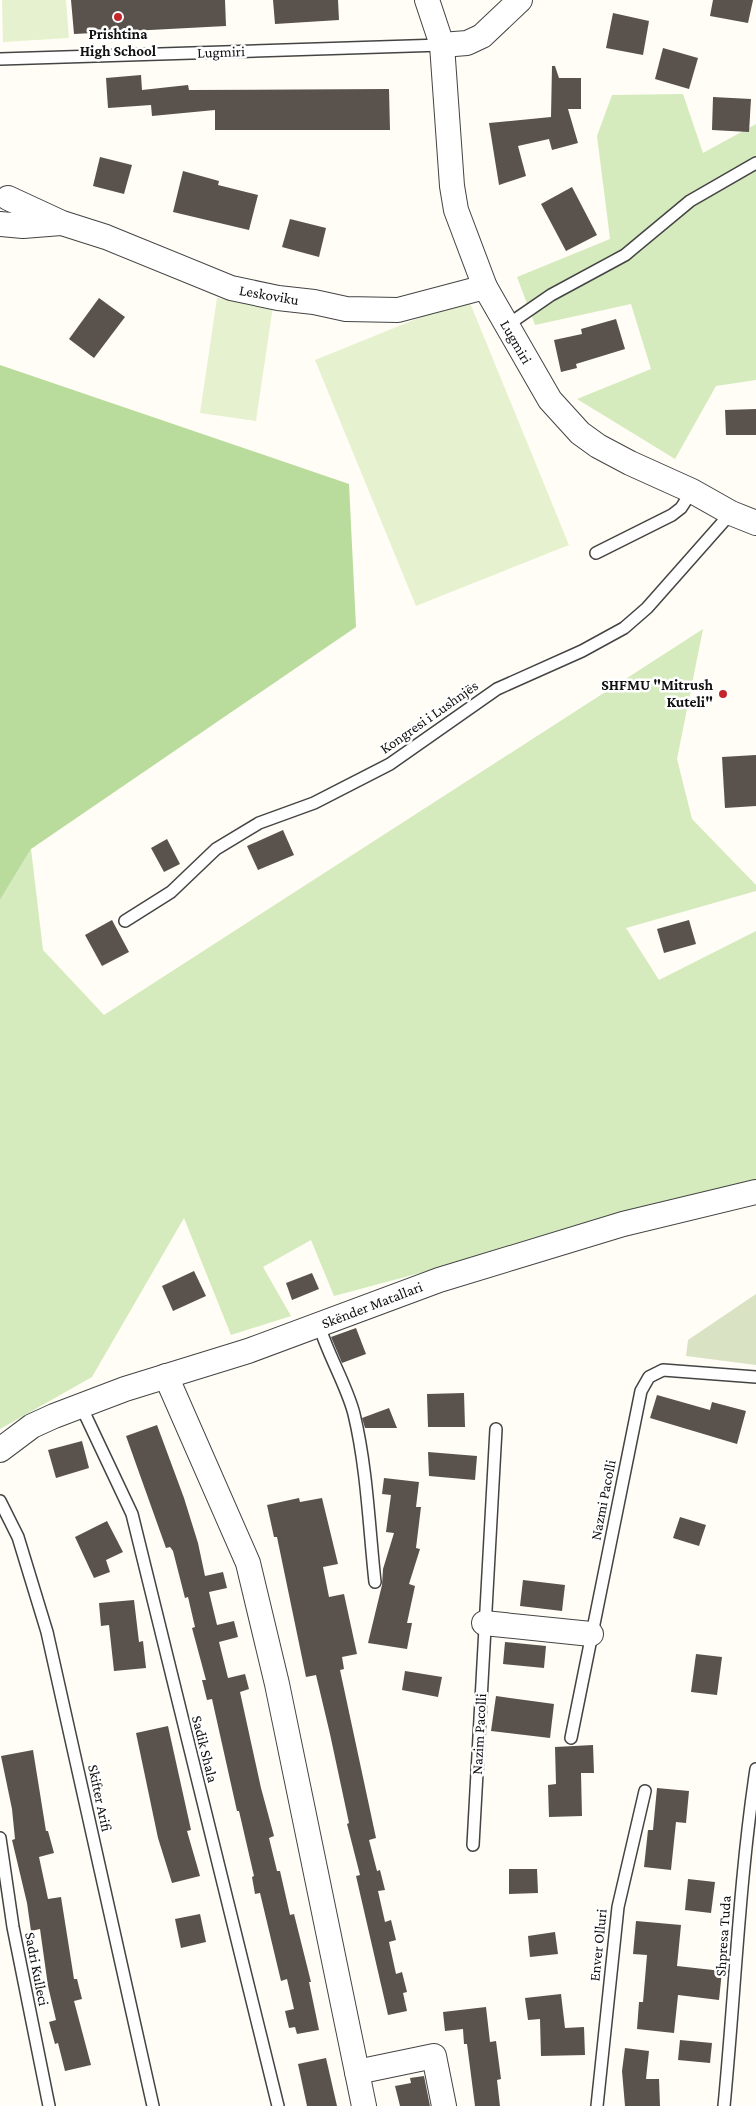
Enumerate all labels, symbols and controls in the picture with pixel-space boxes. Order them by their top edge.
marker: Prishtina High School [112,11,124,23]
place label: Prishtina High School [80,26,157,59]
street label: Lugmiri [197,43,245,62]
street label: Leskoviku [238,282,300,308]
street label: Lugmiri [496,317,535,367]
street label: Kongresi i Lushnjës [377,677,482,758]
place label: SHFMU "Mitrush Kuteli" [601,677,713,710]
marker: SHFMU "Mitrush Kuteli" [717,688,729,700]
street label: Skënder Matallari [319,1278,425,1332]
street label: Nazmi Pacolli [587,1458,619,1542]
street label: Nazim Pacolli [469,1693,489,1775]
street label: Sadik Shala [189,1714,221,1784]
street label: Skifter Arifi [85,1763,115,1833]
street label: Shpresa Tuda [712,1895,735,1977]
street label: Enver Olluri [586,1908,610,1982]
street label: Sadri Kulleci [22,1931,52,2007]

